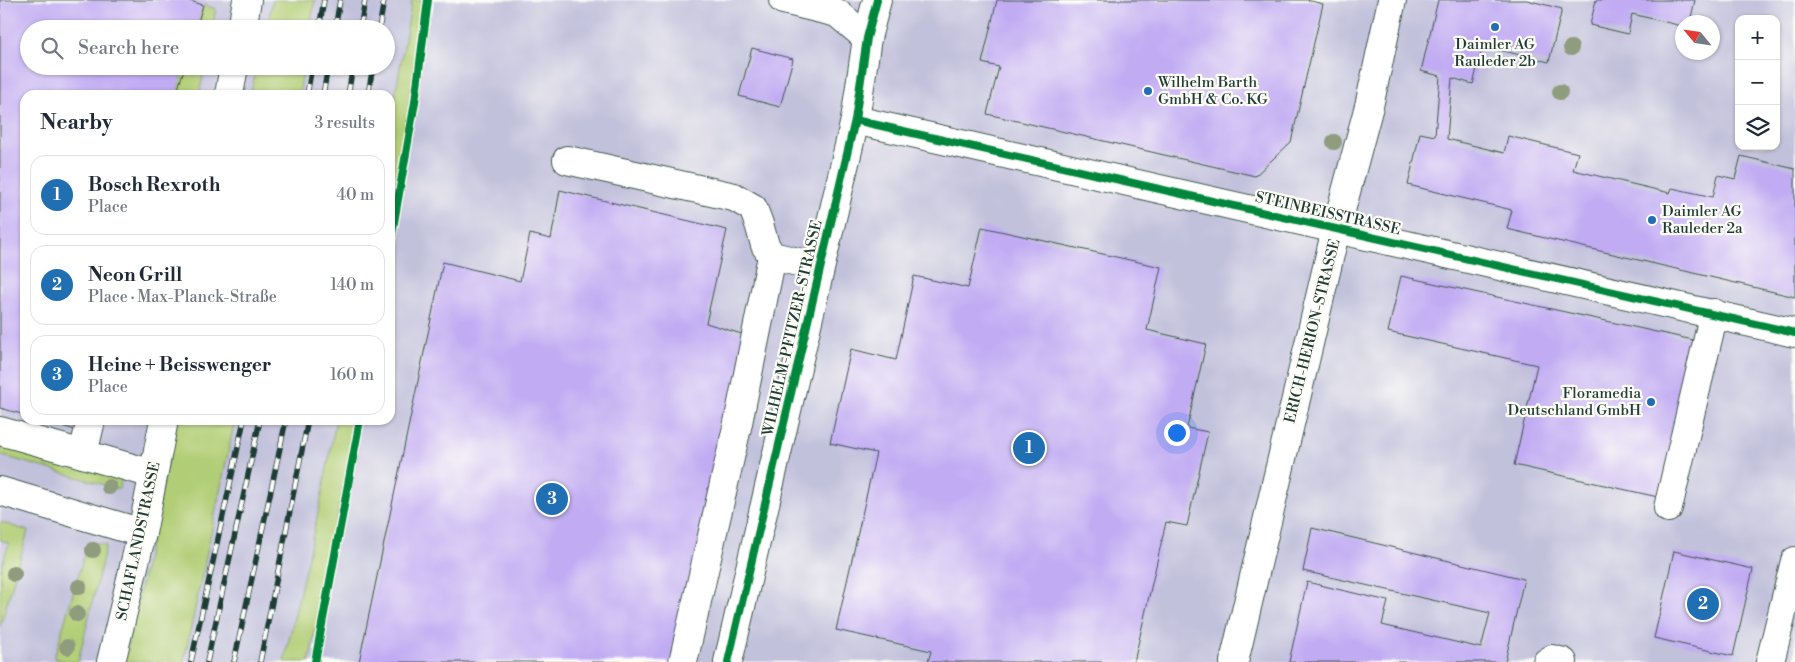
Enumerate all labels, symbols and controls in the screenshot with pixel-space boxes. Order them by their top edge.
north arrow [1675,15,1720,60]
map controls [1735,15,1780,150]
button: + [1735,15,1780,60]
search box [20,20,395,75]
marker: Daimler AG Rauleder 2b [1489,21,1501,33]
icon: search [38,34,66,62]
place label: Daimler AG Rauleder 2b [1454,35,1536,71]
text: Search here [78,36,179,60]
button: − [1735,60,1780,105]
place label: Wilhelm Barth GmbH & Co. KG [1157,73,1268,109]
marker: Wilhelm Barth GmbH & Co. KG [1142,85,1154,97]
button: layers [1735,105,1780,150]
text: Nearby [40,110,113,136]
text: 3 results [314,113,375,133]
text: Bosch Rexroth [88,173,221,197]
text: 1 [53,185,61,205]
text: 40 m [337,185,374,205]
street label: STEINBEISSTRASSE [1253,188,1402,239]
text: Place [88,197,128,217]
place label: Daimler AG Rauleder 2a [1662,202,1743,238]
marker: Daimler AG Rauleder 2a [1646,214,1658,226]
street label: WILHELM-PFITZER-STRASSE [758,218,827,439]
street label: ERICH-HERION-STRASSE [1280,237,1345,425]
text: Neon Grill [88,263,182,287]
text: 2 [52,275,62,295]
text: 140 m [330,275,374,295]
text: Place · Max-Planck-Straße [88,287,277,307]
text: Heine + Beisswenger [88,353,271,377]
text: 3 [52,365,62,385]
text: 160 m [330,365,374,385]
text: Place [88,377,128,397]
place label: Floramedia Deutschland GmbH [1508,384,1641,420]
marker: Floramedia Deutschland GmbH [1645,396,1657,408]
your location [1164,420,1190,446]
pin: 1 [1013,429,1045,467]
street label: SCHAFLANDSTRASSE [112,460,165,622]
pin: 3 [536,480,568,518]
pin: 2 [1687,585,1719,623]

